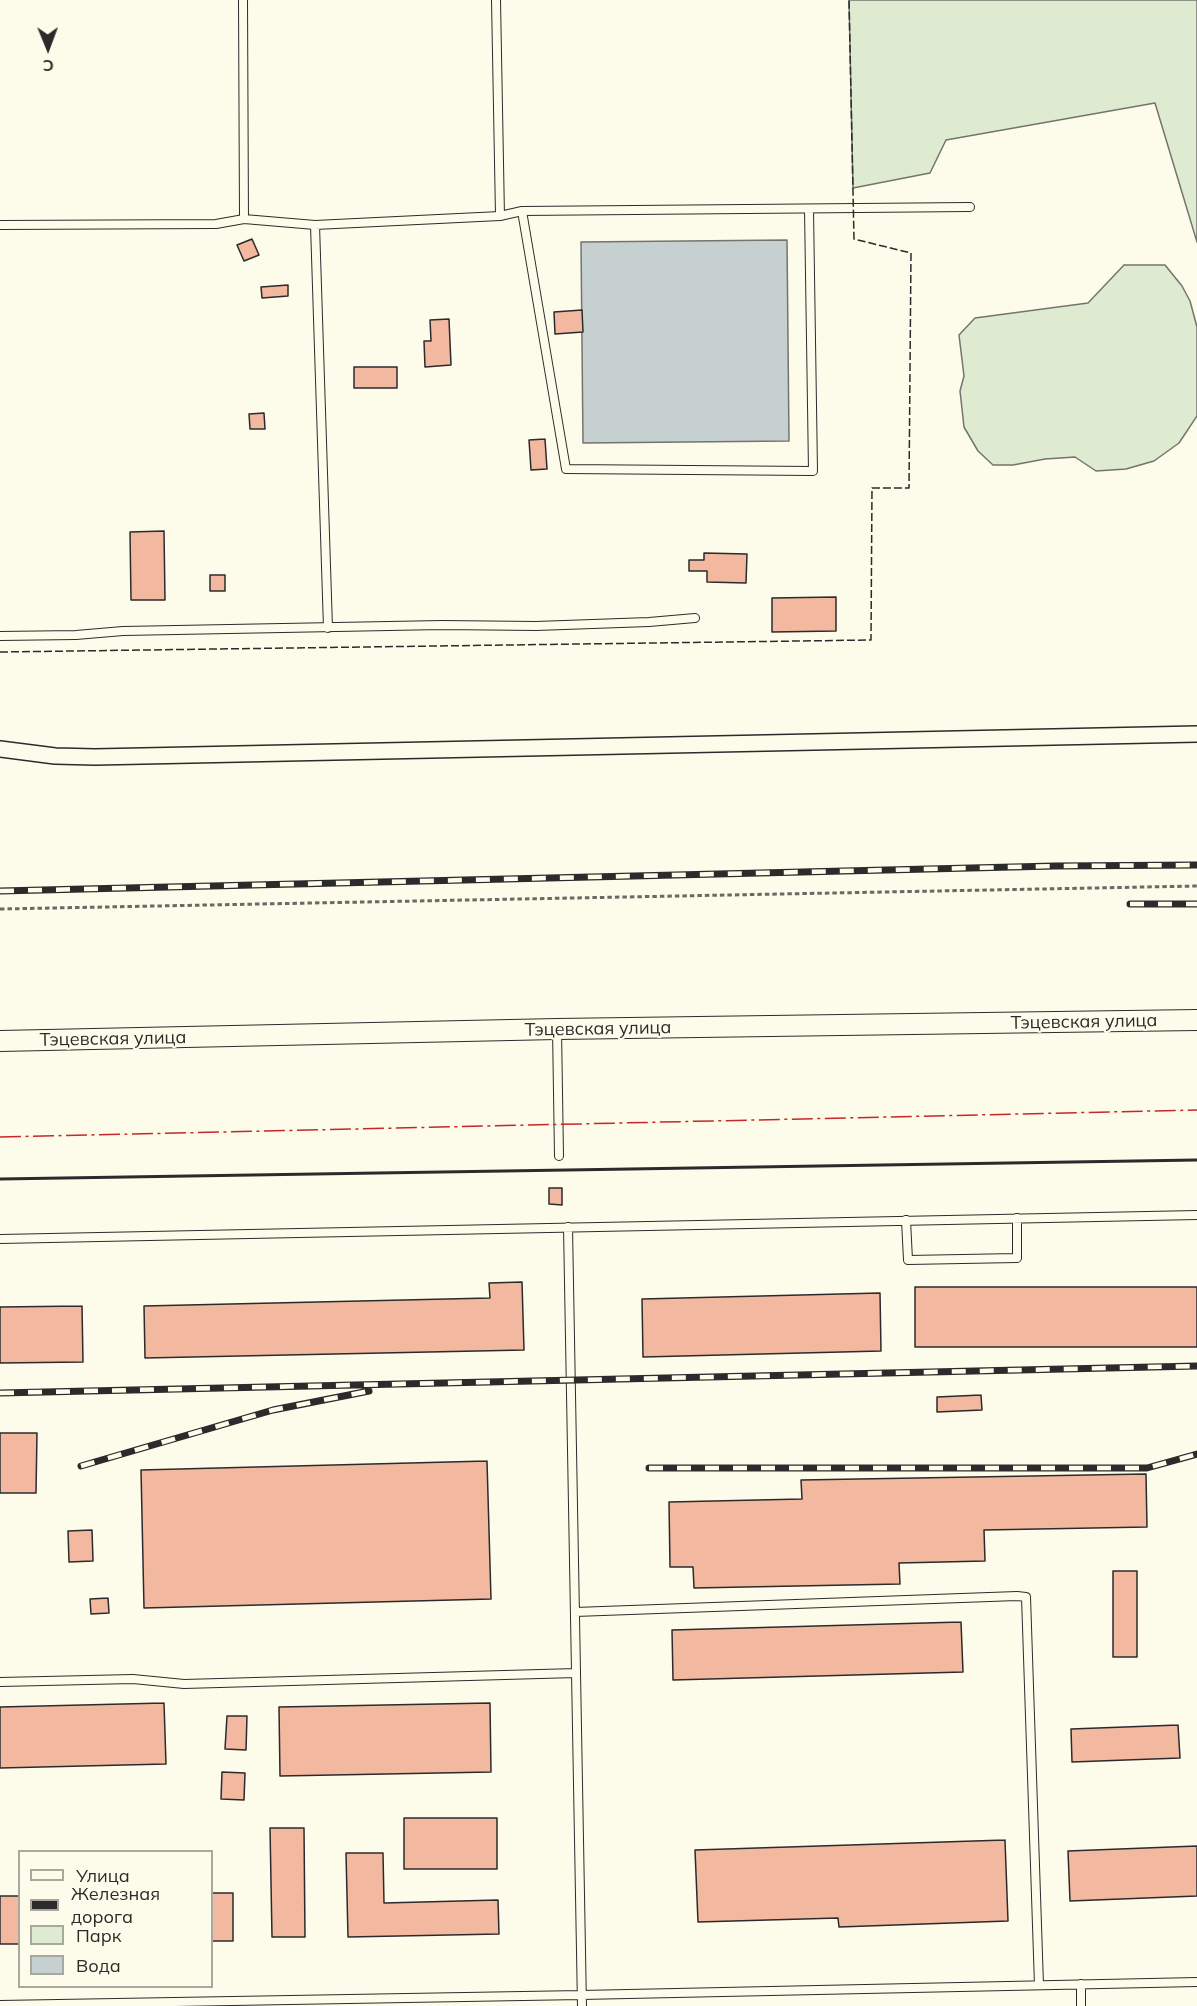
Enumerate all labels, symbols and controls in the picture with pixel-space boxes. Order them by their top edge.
north arrow [18,18,78,78]
text: С [43,56,54,76]
street label: Тэцевская улица [1010,1010,1158,1034]
street label: Тэцевская улица [524,1017,672,1041]
street label: Тэцевская улица [39,1027,187,1051]
legend [18,1850,213,1988]
text: Улица [76,1864,130,1887]
text: Железная дорога [71,1882,160,1928]
text: Парк [76,1924,121,1947]
text: Вода [76,1954,121,1977]

